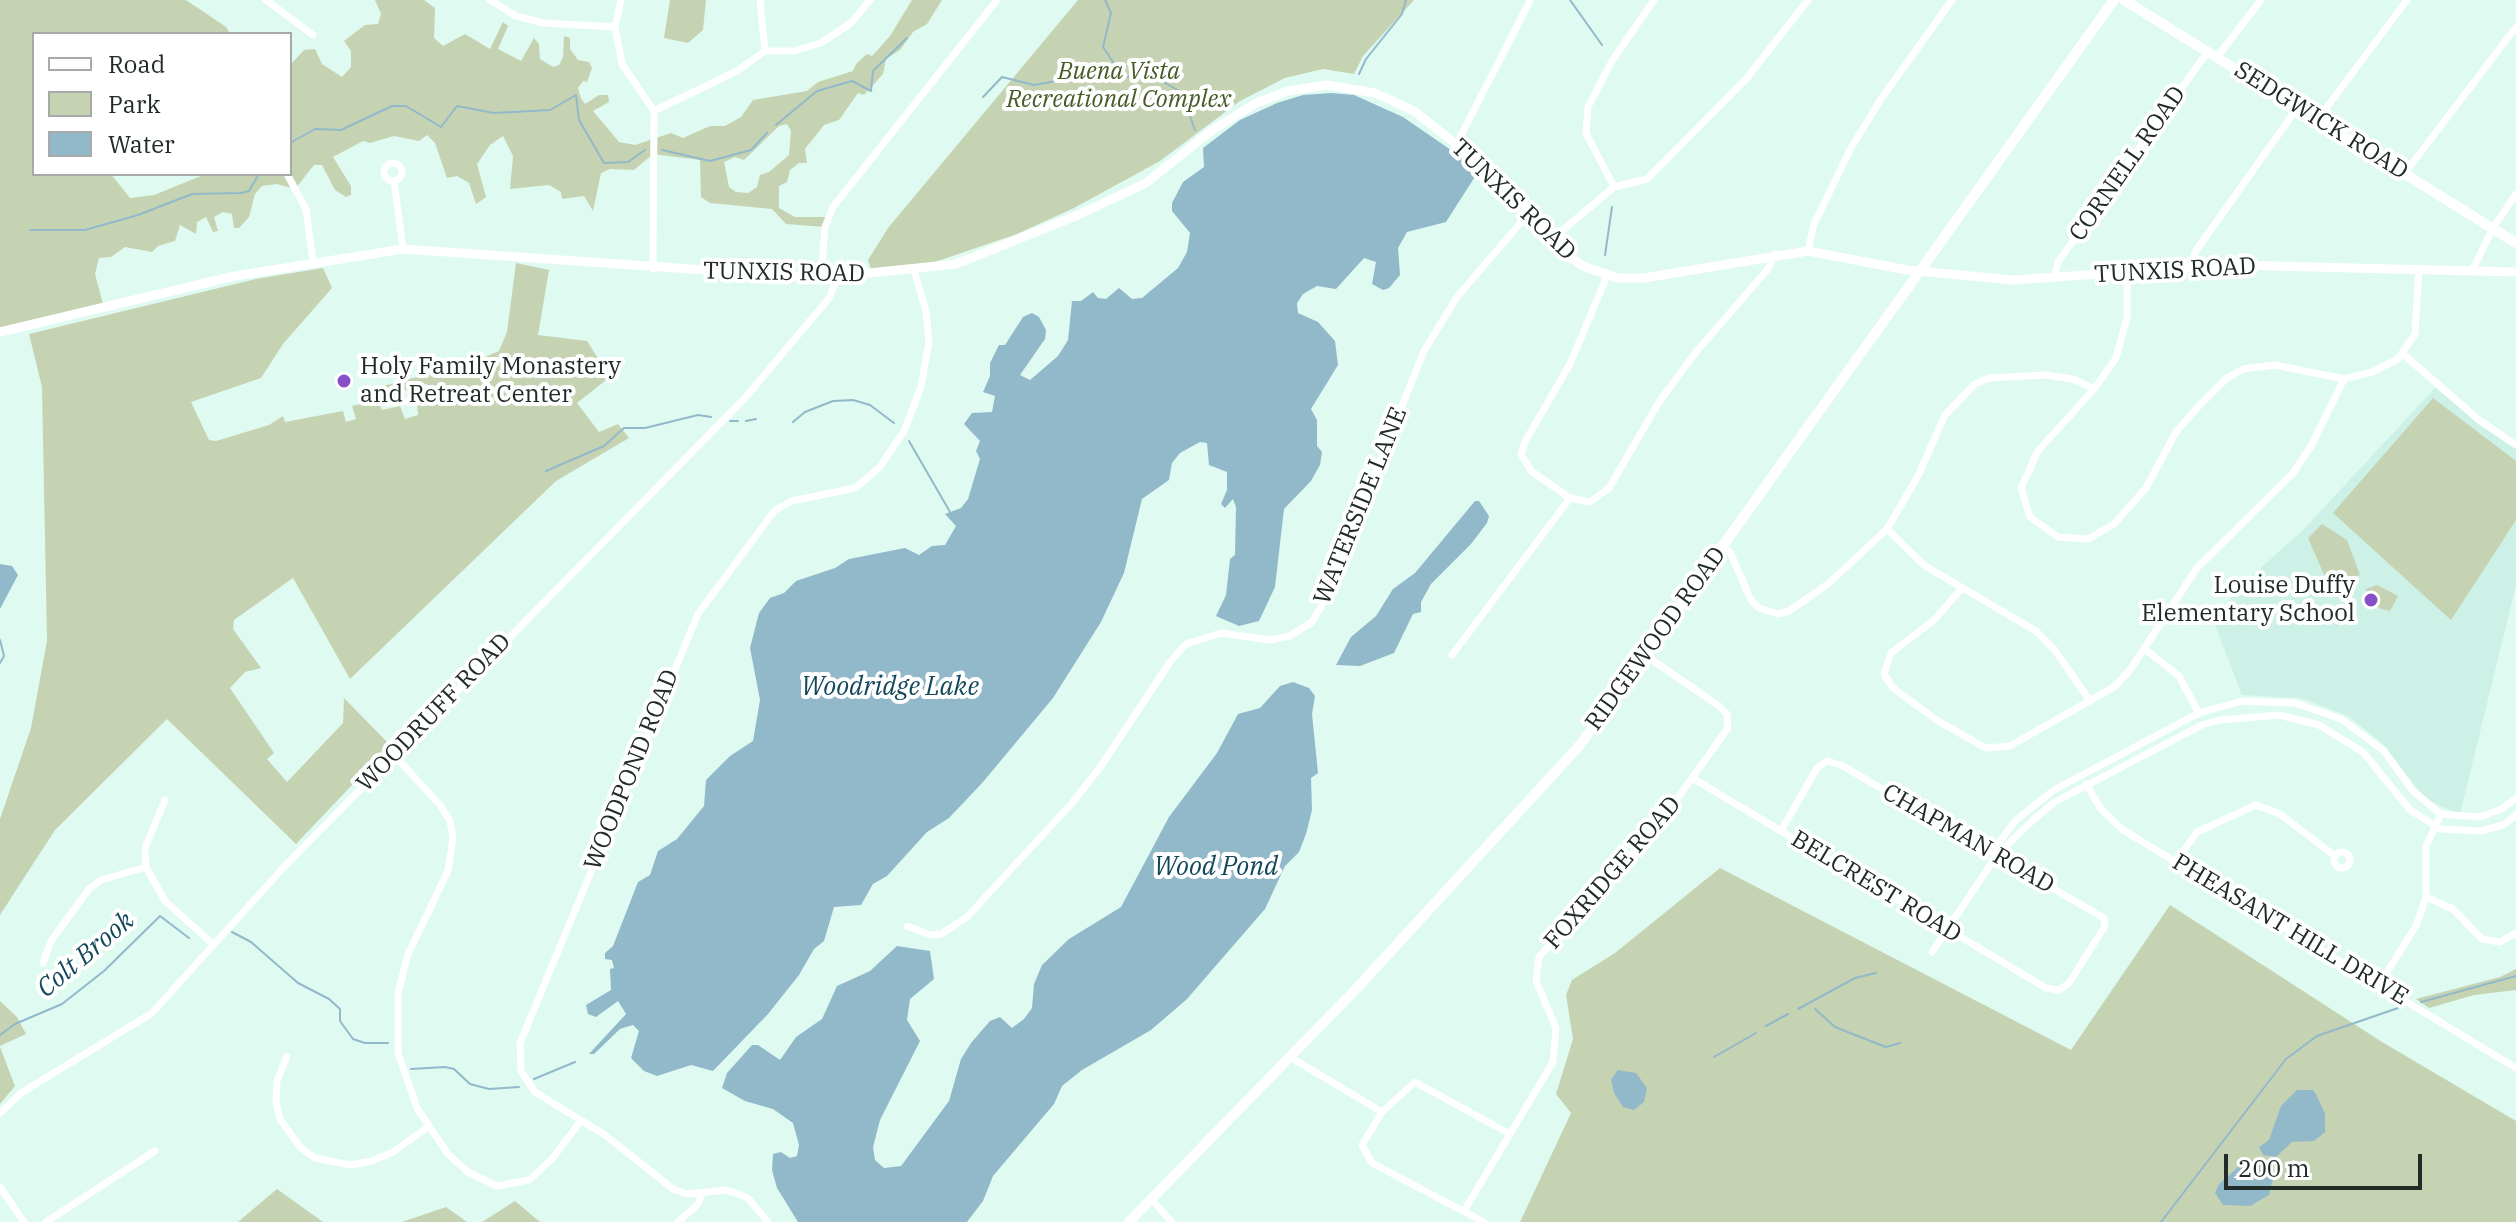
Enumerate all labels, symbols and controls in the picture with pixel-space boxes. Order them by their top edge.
legend [32,32,292,176]
text: Road [108,48,165,80]
street label: SEDGWICK ROAD [2229,56,2413,186]
park label: Buena Vista Recreational Complex [1006,58,1232,114]
street label: CORNELL ROAD [2064,81,2192,247]
text: Park [108,88,160,120]
text: Water [108,128,175,160]
street label: TUNXIS ROAD [1445,133,1581,267]
street label: TUNXIS ROAD [2093,252,2257,290]
street label: TUNXIS ROAD [703,257,865,289]
place label: Holy Family Monastery and Retreat Center [360,353,621,409]
marker: Holy Family Monastery and Retreat Center [335,372,353,390]
street label: WATERSIDE LANE [1308,403,1414,609]
street label: RIDGEWOOD ROAD [1580,541,1732,737]
place label: Louise Duffy Elementary School [2141,572,2355,628]
marker: Louise Duffy Elementary School [2362,591,2380,609]
street label: WOODRUFF ROAD [351,628,517,798]
street label: WOODPOND ROAD [579,666,685,874]
water label: Woodridge Lake [801,671,979,703]
street label: CHAPMAN ROAD [1877,778,2059,900]
street label: FOXRIDGE ROAD [1539,791,1687,955]
street label: BELCREST ROAD [1786,825,1966,949]
street label: PHEASANT HILL DRIVE [2167,848,2413,1012]
water label: Wood Pond [1154,851,1278,883]
water label: Colt Brook [31,906,141,1004]
scale bar [2228,1138,2426,1188]
text: 200 m [2238,1152,2310,1184]

